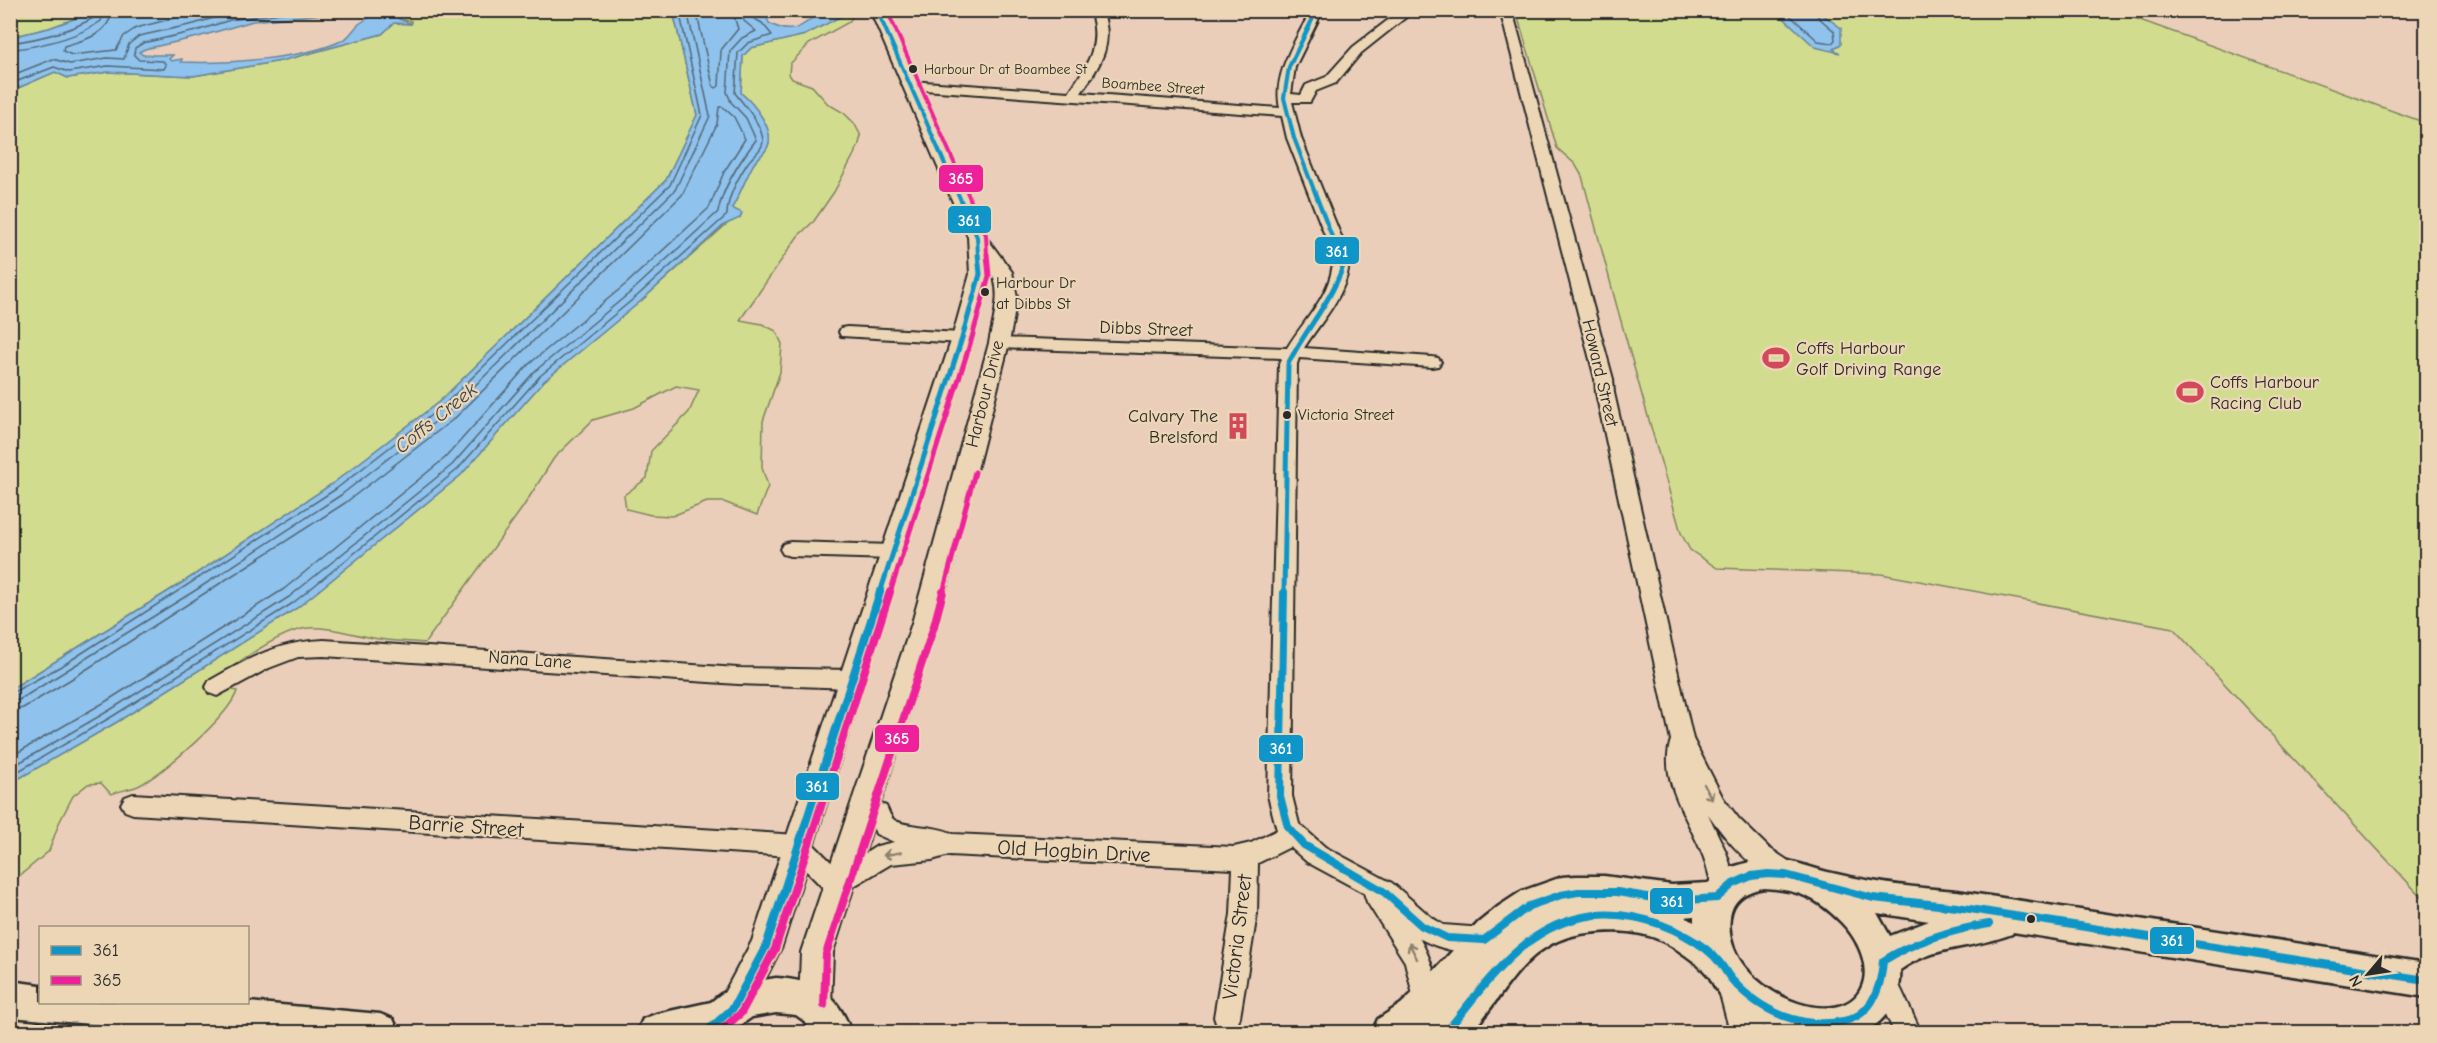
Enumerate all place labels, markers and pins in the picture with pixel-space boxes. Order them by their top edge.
place label: Harbour Dr at Boambee St [924,61,1088,78]
marker: Harbour Dr at Boambee St [907,63,919,75]
place label: Harbour Dr at Dibbs St [996,274,1076,313]
marker: Harbour Dr at Dibbs St [979,286,991,298]
place label: Coffs Harbour Golf Driving Range [1796,338,1941,380]
sports icon: Coffs Harbour Golf Driving Range [1761,343,1791,373]
place label: Coffs Harbour Racing Club [2210,372,2320,414]
sports icon: Coffs Harbour Racing Club [2175,377,2205,407]
place label: Calvary The Brelsford [1128,406,1218,448]
place label: Victoria Street [1298,406,1395,424]
marker: Victoria Street [1281,409,1293,421]
building icon: Calvary The Brelsford [1223,411,1253,441]
unlabelled marker [2025,913,2037,925]

